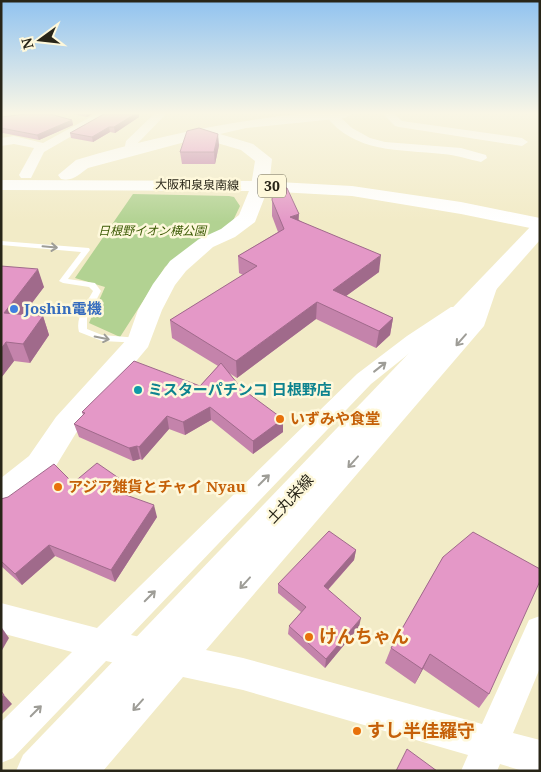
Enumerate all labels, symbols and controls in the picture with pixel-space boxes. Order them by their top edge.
north arrow [15,15,65,65]
text: N [16,36,38,51]
street label: 大阪和泉泉南線 [155,175,239,194]
road number: 30 [258,175,286,198]
park label: 日根野イオン横公園 [98,222,208,239]
one-way arrow [42,242,58,251]
place label: Joshin電機 [23,298,102,318]
marker: Joshin電機 [8,303,20,315]
one-way arrow [93,333,109,343]
one-way arrow [455,334,467,347]
one-way arrow [373,361,386,372]
place label: ミスターパチンコ 日根野店 [148,379,332,399]
marker: ミスターパチンコ 日根野店 [132,384,144,396]
place label: いずみや食堂 [290,408,380,428]
marker: いずみや食堂 [274,413,286,425]
one-way arrow [347,455,359,468]
street label: 土丸栄線 [261,470,317,527]
one-way arrow [258,475,270,487]
place label: アジア雑貨とチャイ Nyau [68,476,246,496]
marker: アジア雑貨とチャイ Nyau [52,481,64,493]
one-way arrow [239,576,251,589]
one-way arrow [144,590,157,602]
place label: けんちゃん [319,624,409,648]
marker: けんちゃん [303,631,315,643]
one-way arrow [132,698,143,711]
one-way arrow [30,705,42,718]
place label: すし半佳羅守 [367,718,475,742]
marker: すし半佳羅守 [351,725,363,737]

